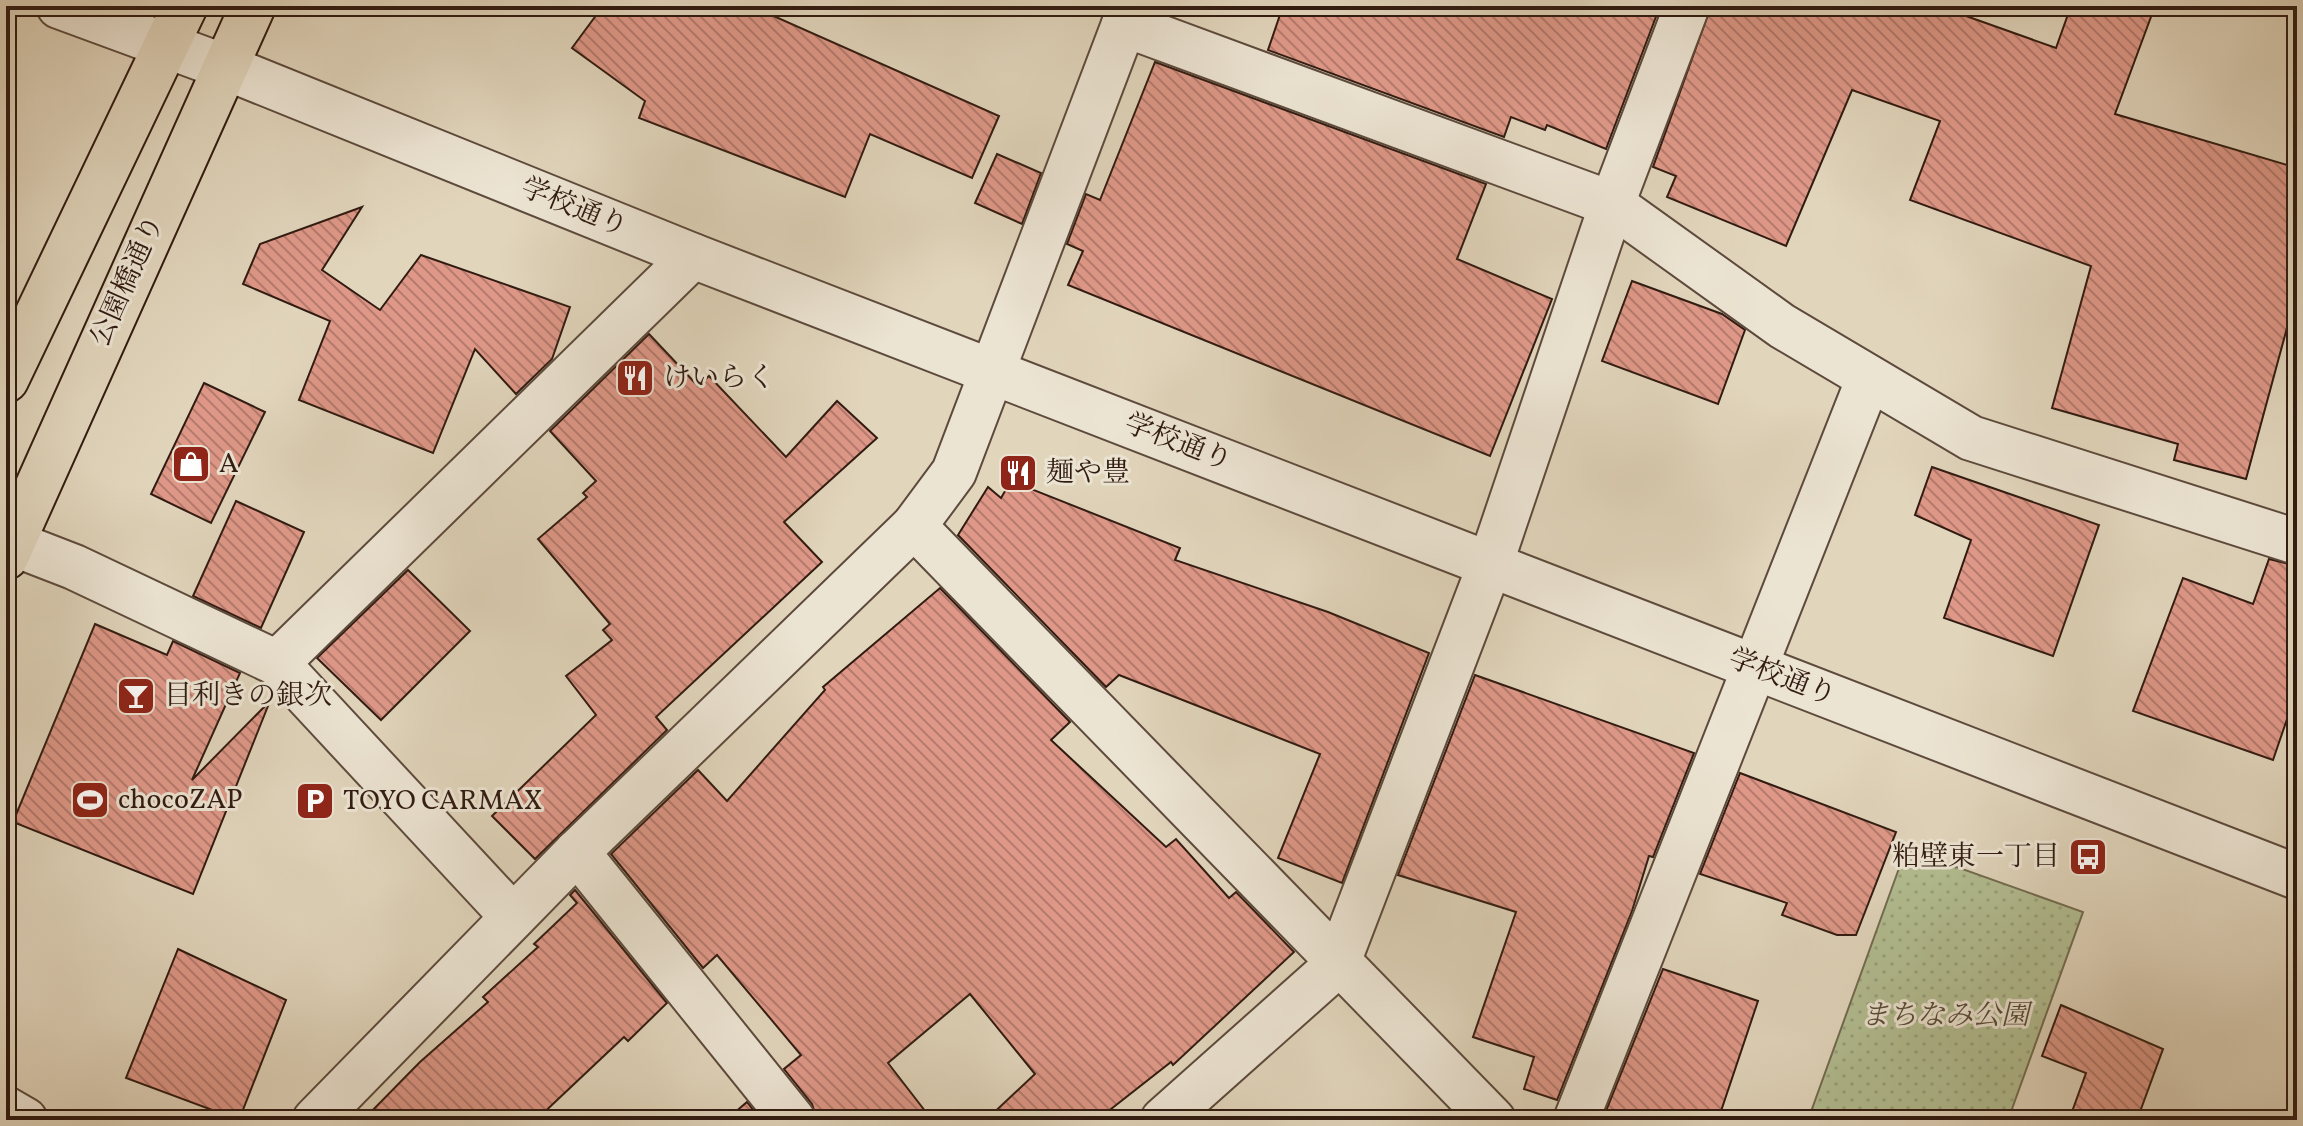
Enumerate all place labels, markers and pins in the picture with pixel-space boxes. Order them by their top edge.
restaurant icon: けいらく [614,357,656,399]
place label: けいらく [663,359,775,398]
shop icon: A [170,443,212,485]
place label: A [219,445,239,484]
restaurant icon: 麺や豊 [997,452,1039,494]
place label: 麺や豊 [1046,454,1130,493]
bar icon: 目利きの銀次 [115,675,157,717]
place label: 目利きの銀次 [164,677,332,716]
sports icon: chocoZAP [69,779,111,821]
parking icon: TOYO CARMAX [294,780,336,822]
place label: chocoZAP [118,781,242,820]
place label: TOYO CARMAX [343,782,542,821]
bus stop icon: 粕壁東一丁目 [2067,836,2109,878]
place label: 粕壁東一丁目 [1892,838,2060,877]

